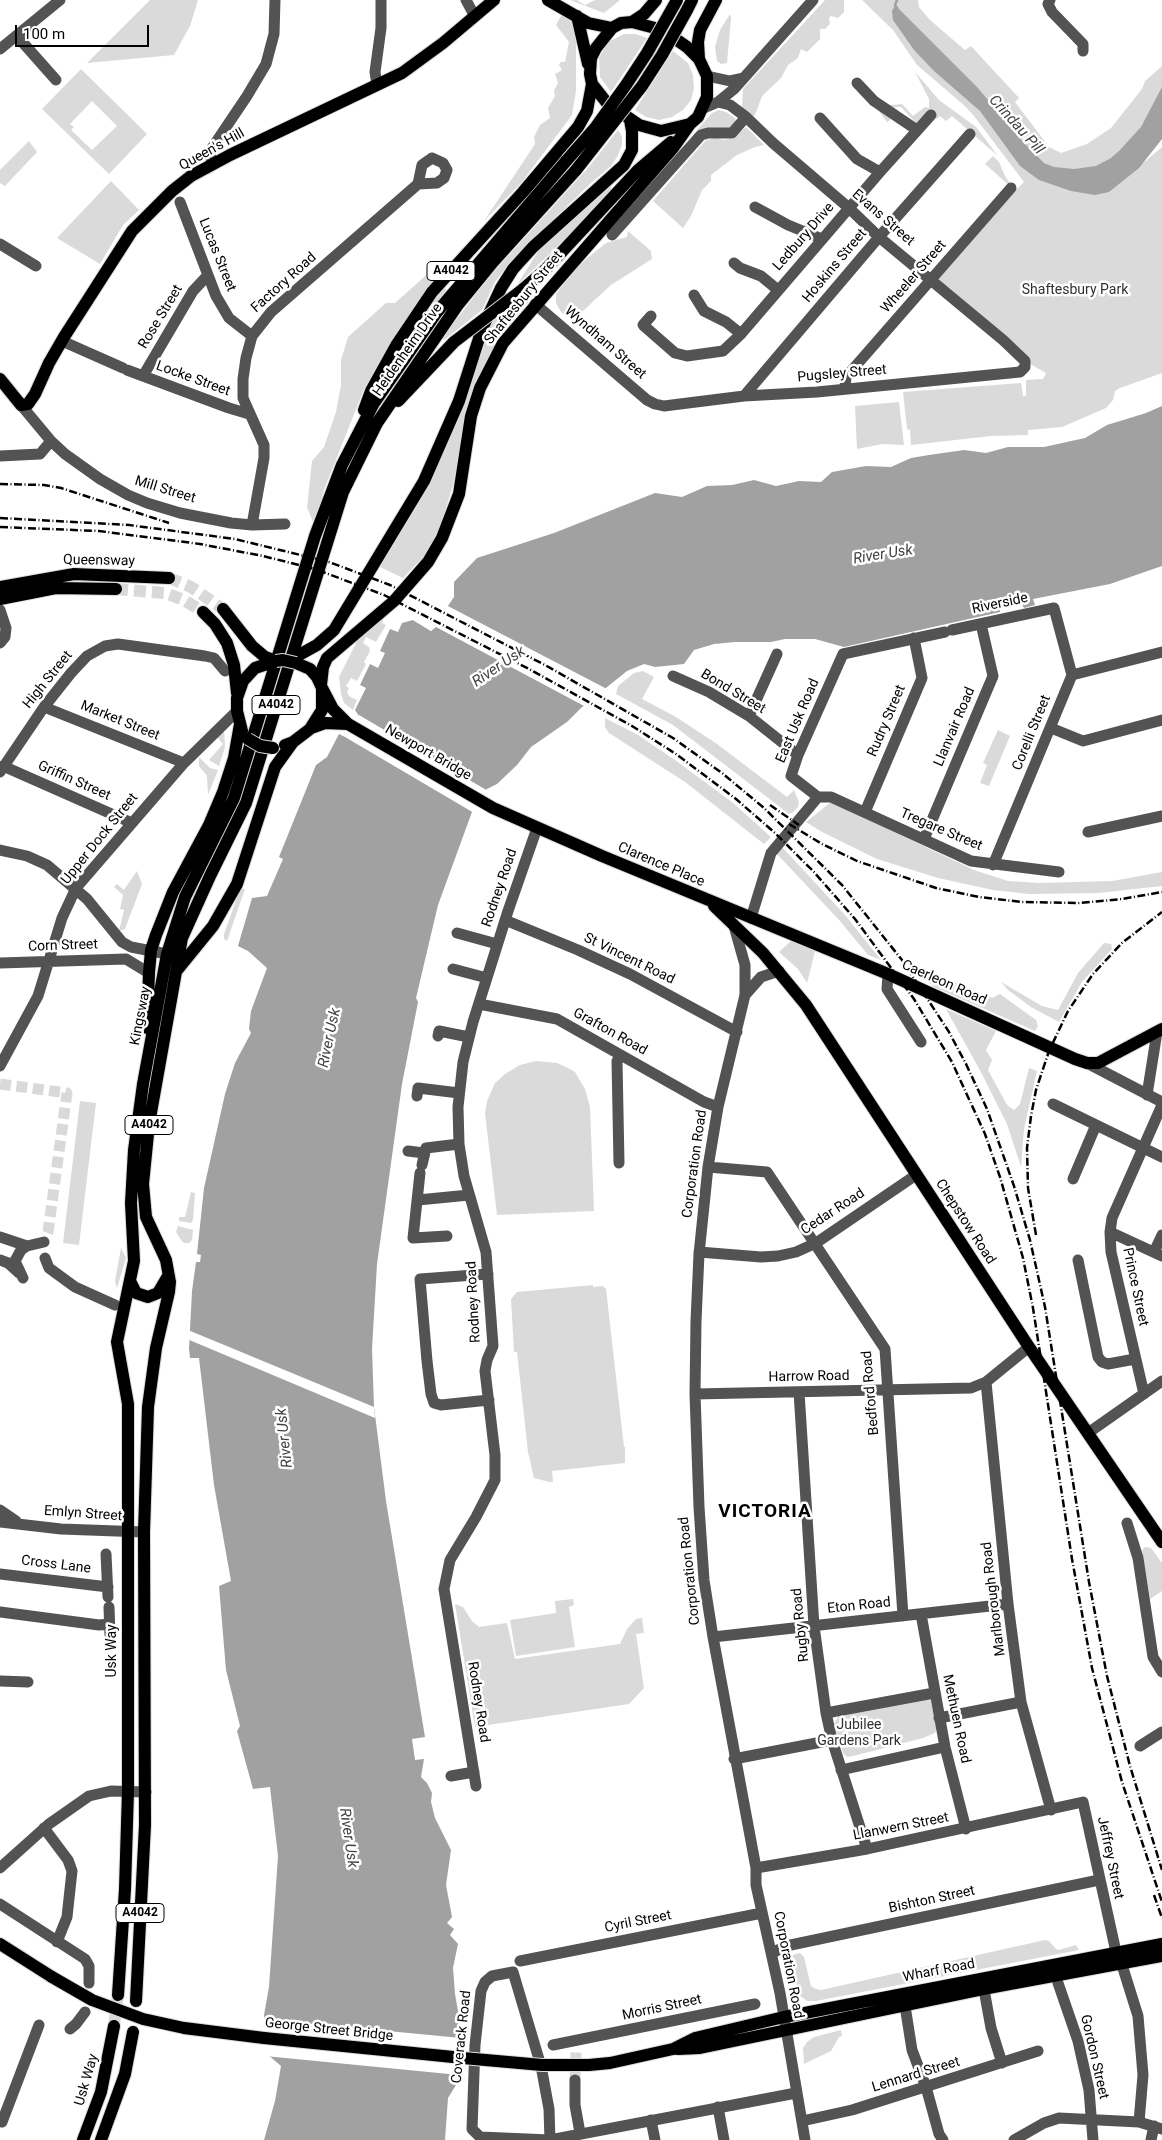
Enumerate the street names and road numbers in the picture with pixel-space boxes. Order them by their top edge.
street label: Queen's Hill [176,125,248,175]
street label: Evans Street [848,186,918,250]
street label: Ledbury Drive [770,199,838,275]
street label: Lucas Street [195,216,239,294]
street label: Hoskins Street [799,226,871,306]
street label: Wheeler Street [878,237,950,317]
street label: Shaftesbury Street [481,248,567,348]
street label: Factory Road [248,249,320,317]
road number: A4042 [427,262,475,280]
street label: Rose Street [135,282,187,352]
street label: Heidenheim Drive [370,300,446,400]
street label: Wyndham Street [561,303,649,383]
street label: Locke Street [154,358,232,400]
street label: Pugsley Street [797,362,887,386]
street label: Mill Street [132,473,198,507]
street label: Queensway [63,552,135,570]
street label: Riverside [970,590,1030,618]
street label: High Street [20,648,76,712]
street label: Bond Street [697,666,769,718]
street label: East Usk Road [773,676,823,766]
street label: Rudry Street [864,683,910,759]
street label: Llanvair Road [931,685,979,769]
street label: Corelli Street [1009,693,1055,773]
road number: A4042 [252,696,300,714]
street label: Market Street [78,697,162,745]
street label: Newport Bridge [382,721,474,785]
street label: Griffin Street [35,758,113,804]
street label: Upper Dock Street [58,790,142,888]
street label: Tregare Street [897,805,985,855]
street label: Clarence Place [615,839,707,891]
street label: Rodney Road [479,847,521,929]
street label: St Vincent Road [581,930,677,988]
street label: Corn Street [28,936,98,956]
street label: Caerleon Road [899,957,989,1009]
street label: Kingsway [127,985,155,1047]
street label: Grafton Road [570,1005,650,1059]
street label: Corporation Road [679,1109,711,1219]
road number: A4042 [125,1116,173,1134]
street label: Chepstow Road [931,1176,999,1268]
street label: Cedar Road [798,1185,868,1239]
street label: Prince Street [1118,1246,1152,1328]
street label: Rodney Road [463,1261,485,1343]
street label: Bedford Road [859,1350,883,1436]
street label: Harrow Road [768,1368,850,1386]
street label: Emlyn Street [43,1503,123,1525]
street label: Corporation Road [676,1516,704,1626]
street label: Marlborough Road [979,1541,1009,1657]
street label: Cross Lane [20,1552,92,1578]
street label: Rugby Road [789,1587,813,1663]
street label: Eton Road [826,1594,892,1618]
street label: Usk Way [104,1624,120,1678]
street label: Rodney Road [463,1660,493,1744]
street label: Methuen Road [938,1673,974,1765]
street label: Llanwern Street [852,1809,950,1845]
street label: Jeffrey Street [1093,1815,1127,1901]
street label: Bishton Street [887,1883,977,1917]
road number: A4042 [116,1904,164,1922]
street label: Cyril Street [603,1907,673,1937]
street label: Corporation Road [769,1910,807,2020]
street label: Wharf Road [902,1956,976,1986]
street label: Coverack Road [449,1990,475,2084]
street label: Morris Street [621,1991,703,2025]
street label: Gordon Street [1076,2013,1112,2101]
street label: George Street Bridge [264,2015,394,2045]
street label: Usk Way [72,2052,102,2108]
street label: Lennard Street [870,2054,962,2096]

